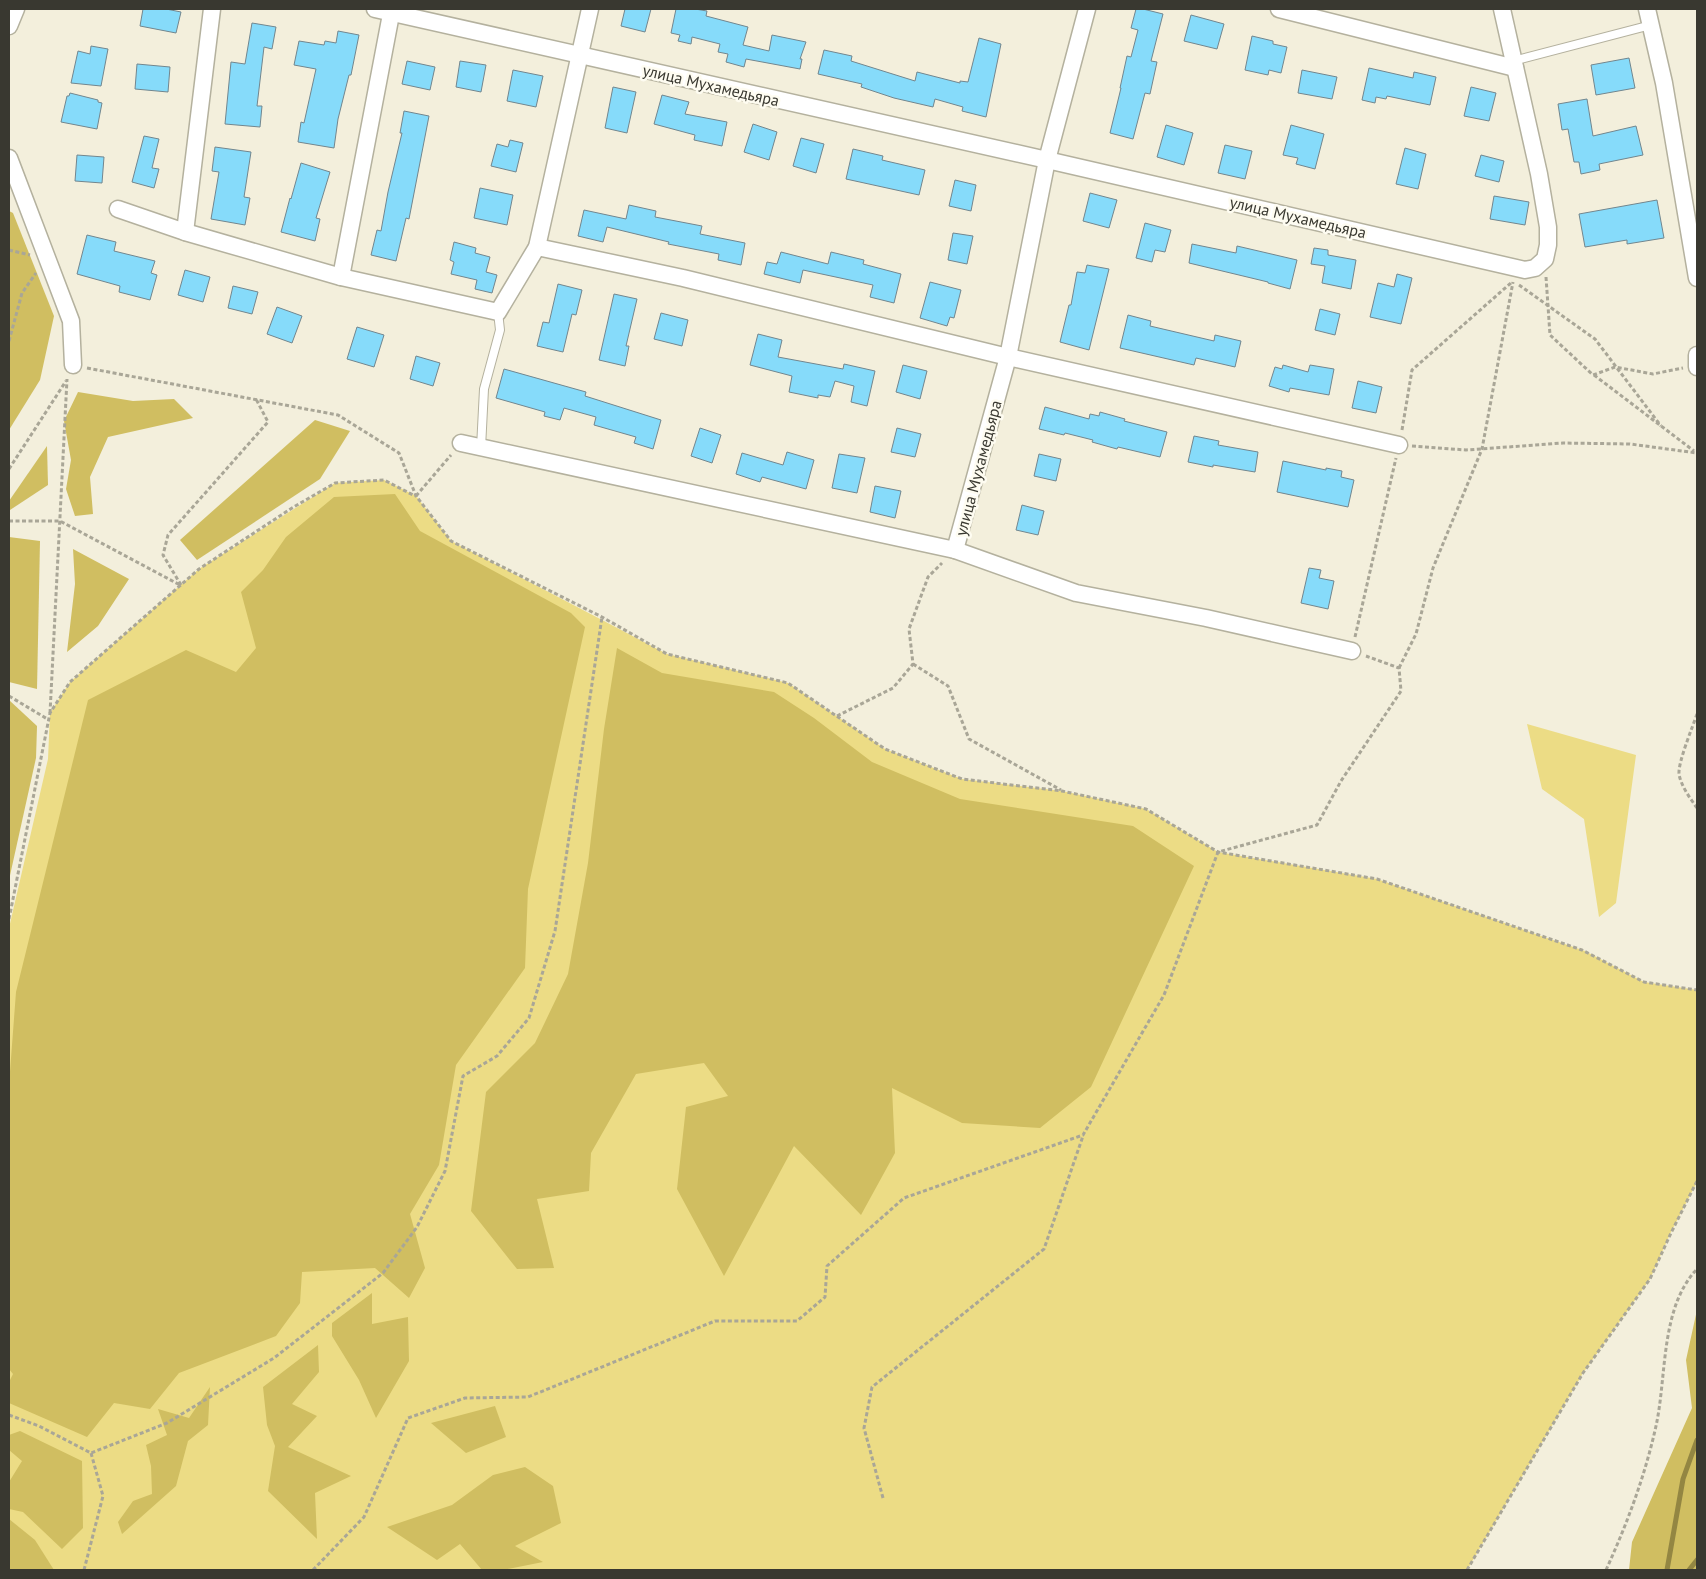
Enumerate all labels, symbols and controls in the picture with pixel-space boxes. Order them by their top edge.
street label: улица Мухамедьяра [641,60,781,110]
street label: улица Мухамедьяра [1228,192,1368,242]
street label: улица Мухамедьяра [950,398,1006,538]

